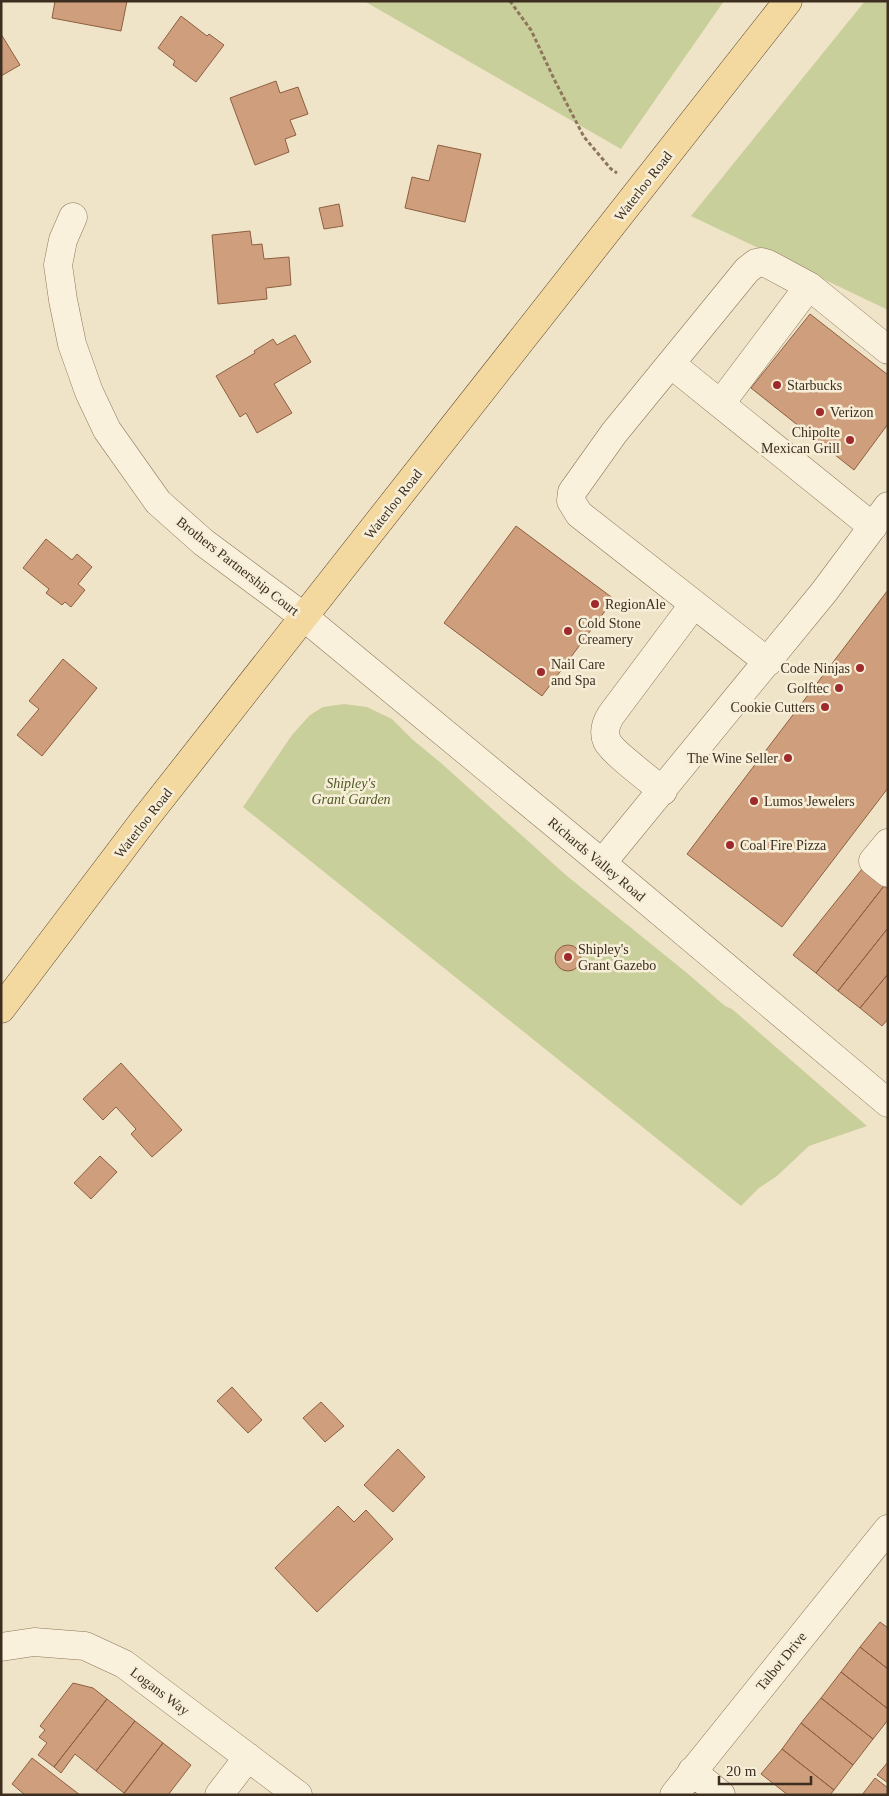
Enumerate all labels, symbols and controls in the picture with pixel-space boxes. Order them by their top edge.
street label: Waterloo Road [612,149,675,224]
place label: Starbucks [787,378,842,393]
marker: Starbucks [771,379,783,391]
place label: Verizon [830,405,874,420]
marker: Verizon [814,406,826,418]
place label: Chipolte Mexican Grill [761,425,840,456]
marker: Chipolte Mexican Grill [844,434,856,446]
street label: Waterloo Road [362,467,425,542]
street label: Brothers Partnership Court [174,514,302,619]
place label: RegionAle [605,597,666,612]
marker: RegionAle [589,598,601,610]
place label: Cold Stone Creamery [578,616,641,647]
marker: Cold Stone Creamery [562,625,574,637]
place label: Nail Care and Spa [551,657,605,688]
place label: Code Ninjas [780,661,850,676]
marker: Code Ninjas [854,662,866,674]
marker: Nail Care and Spa [535,666,547,678]
place label: Golftec [787,681,829,696]
marker: Golftec [833,682,845,694]
place label: Cookie Cutters [731,700,815,715]
marker: Cookie Cutters [819,701,831,713]
place label: The Wine Seller [687,751,778,766]
marker: The Wine Seller [782,752,794,764]
park label: Shipley's Grant Garden [311,776,391,807]
street label: Waterloo Road [112,786,175,861]
place label: Lumos Jewelers [764,794,855,809]
marker: Lumos Jewelers [748,795,760,807]
street label: Richards Valley Road [545,814,648,904]
place label: Coal Fire Pizza [740,838,827,853]
marker: Coal Fire Pizza [724,839,736,851]
place label: Shipley's Grant Gazebo [578,942,656,973]
marker: Shipley's Grant Gazebo [562,951,574,963]
street label: Talbot Drive [753,1629,810,1694]
street label: Logans Way [127,1664,192,1718]
scale bar [719,1754,812,1786]
text: 20 m [726,1763,757,1779]

